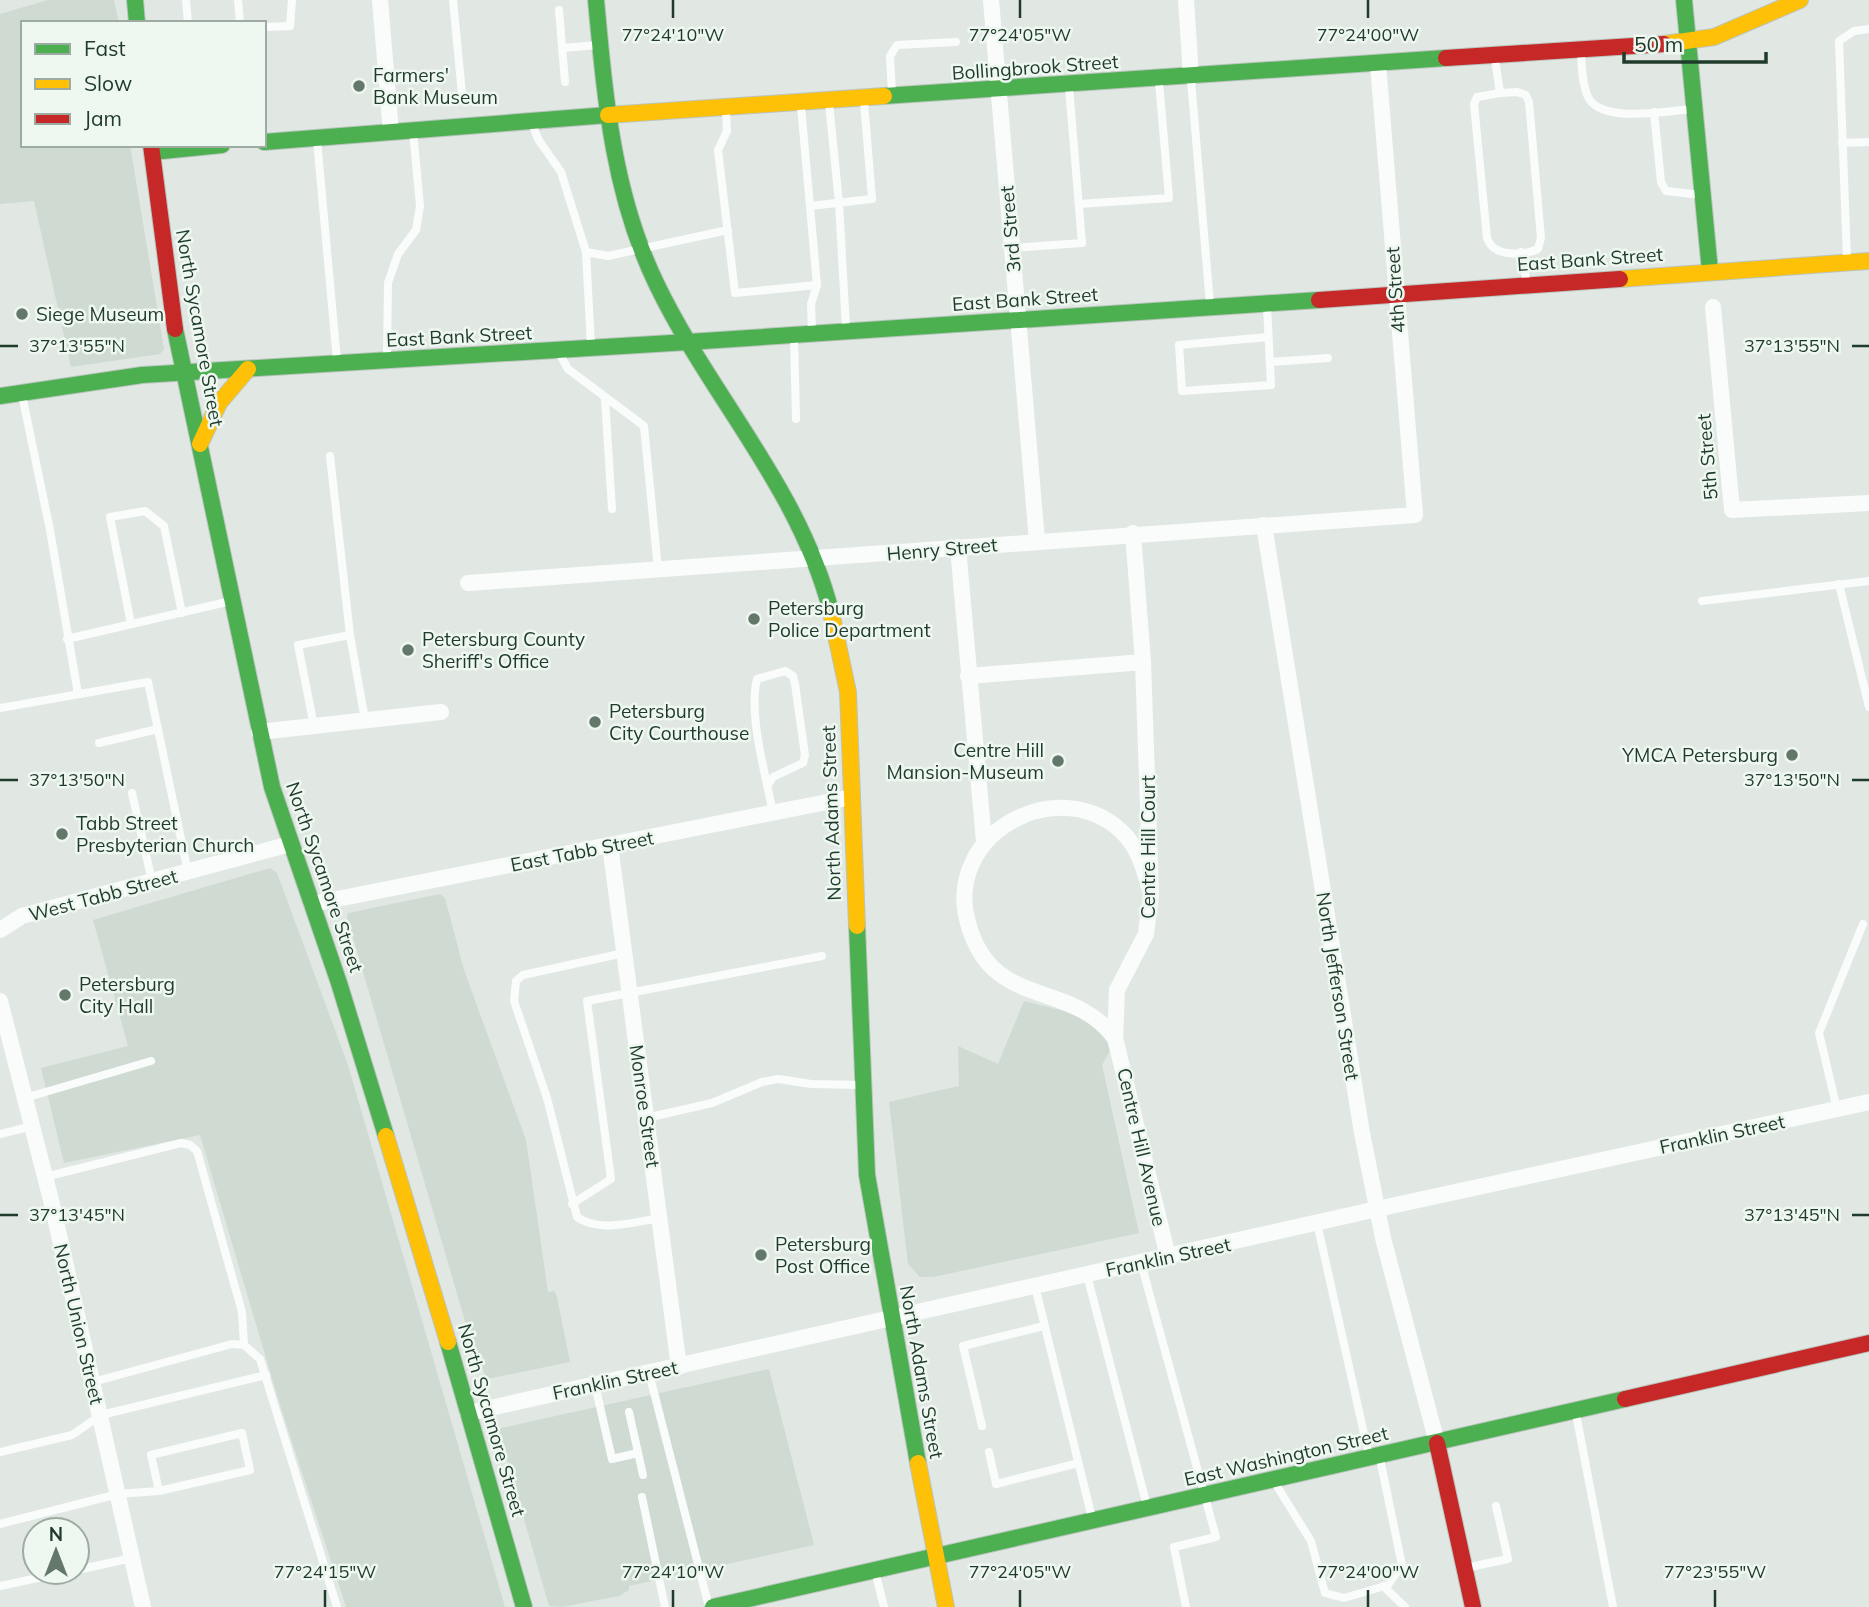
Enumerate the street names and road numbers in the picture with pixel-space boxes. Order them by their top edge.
street label: Bollingbrook Street [951,49,1120,85]
street label: 3rd Street [994,184,1026,273]
street label: North Sycamore Street [171,228,229,429]
street label: East Bank Street [1516,242,1664,276]
street label: 4th Street [1380,246,1410,334]
street label: East Bank Street [951,282,1099,316]
street label: East Bank Street [385,320,533,352]
street label: 5th Street [1691,412,1723,501]
street label: Henry Street [886,532,999,566]
street label: North Adams Street [816,725,846,901]
street label: Centre Hill Court [1136,775,1160,919]
street label: North Sycamore Street [281,779,369,976]
street label: East Tabb Street [508,825,656,877]
street label: West Tabb Street [26,864,180,926]
street label: North Jefferson Street [1311,890,1365,1082]
street label: Monroe Street [625,1043,666,1169]
street label: Centre Hill Avenue [1112,1065,1172,1229]
street label: Franklin Street [1657,1109,1787,1159]
street label: Franklin Street [1103,1232,1233,1282]
street label: North Union Street [49,1241,109,1407]
street label: North Adams Street [895,1284,949,1461]
street label: North Sycamore Street [453,1321,531,1520]
street label: Franklin Street [550,1355,680,1405]
street label: East Washington Street [1182,1421,1391,1491]

